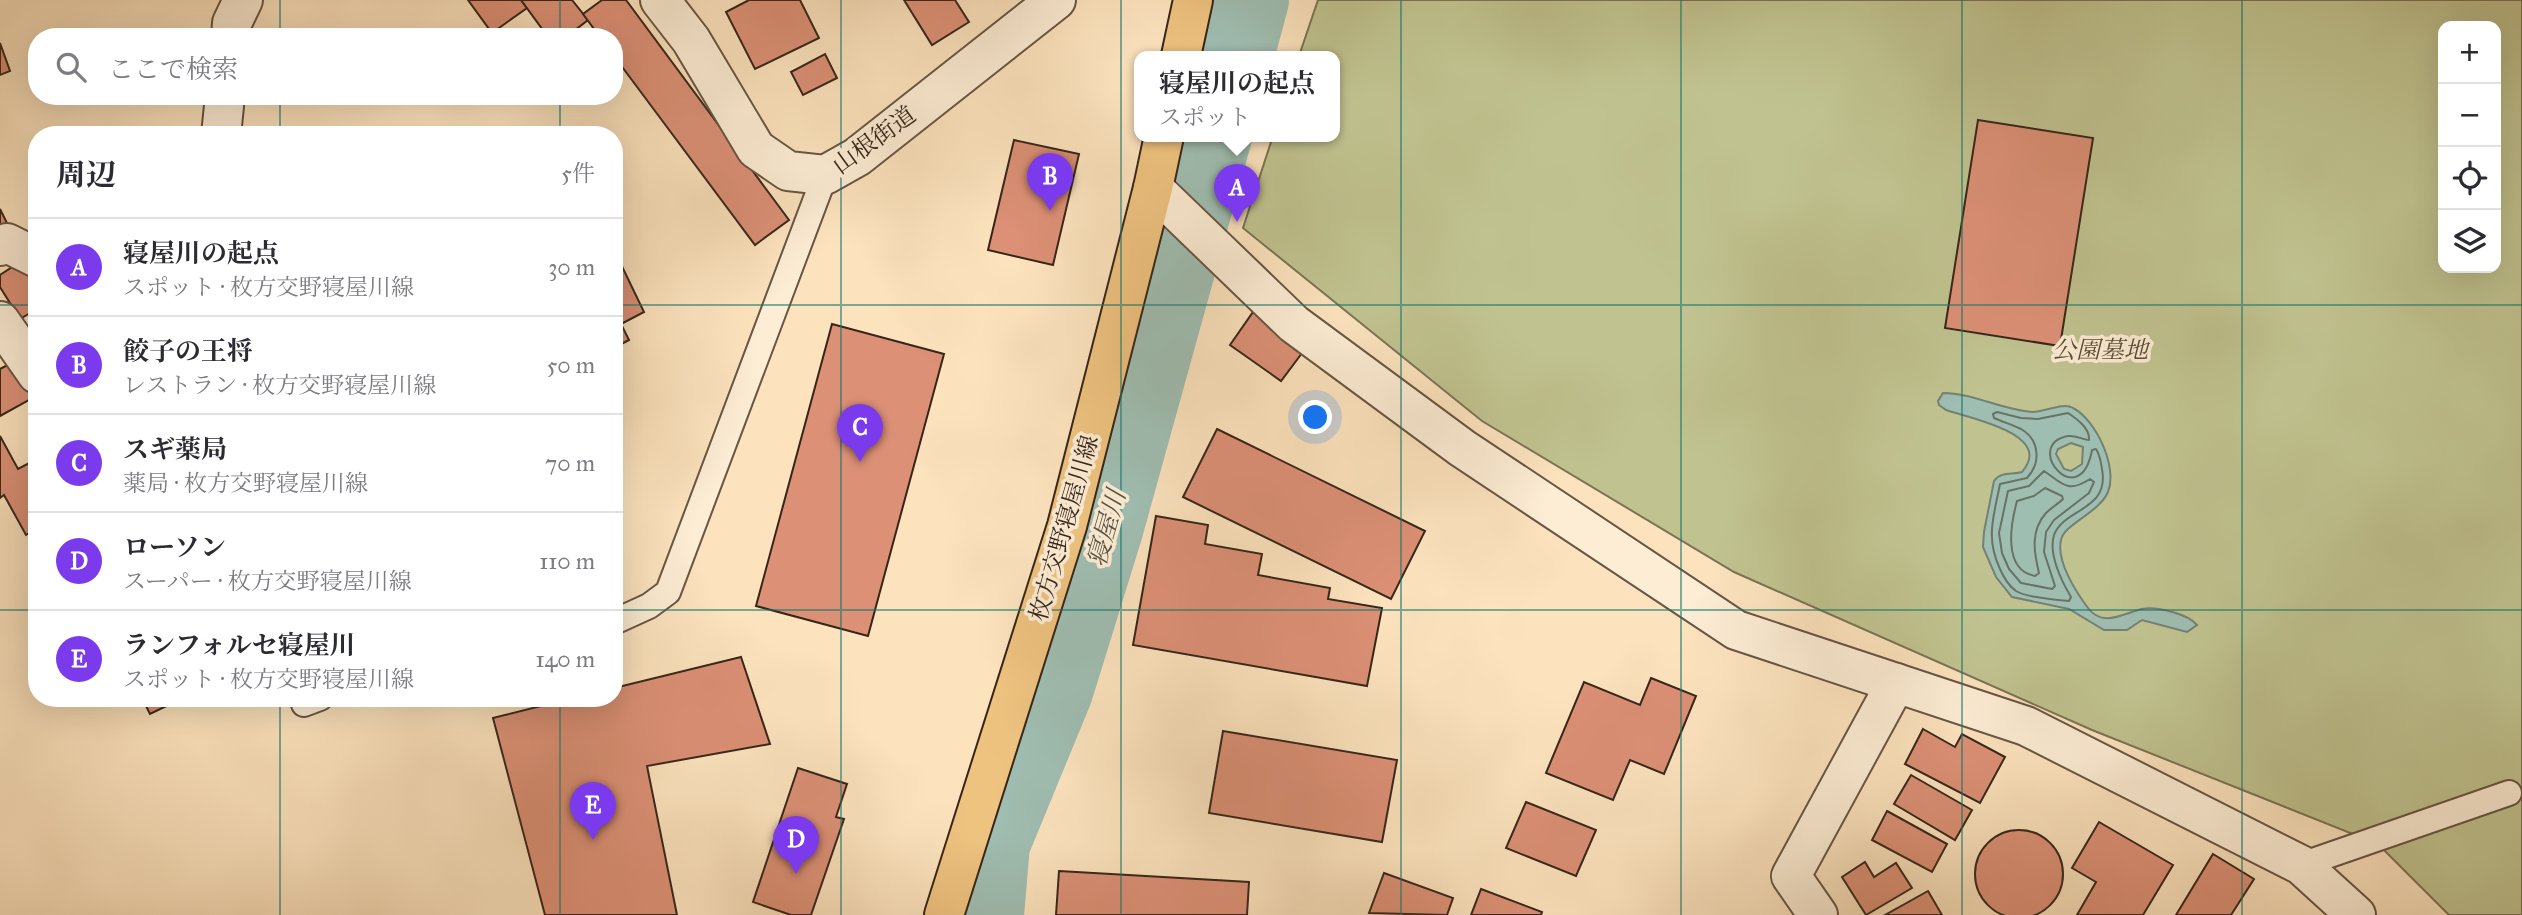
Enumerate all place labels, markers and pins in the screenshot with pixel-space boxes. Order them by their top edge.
pin: B [1027,153,1073,211]
pin: A [1214,164,1260,222]
pin: C [837,404,883,462]
pin: E [570,782,616,840]
pin: D [773,816,819,874]

